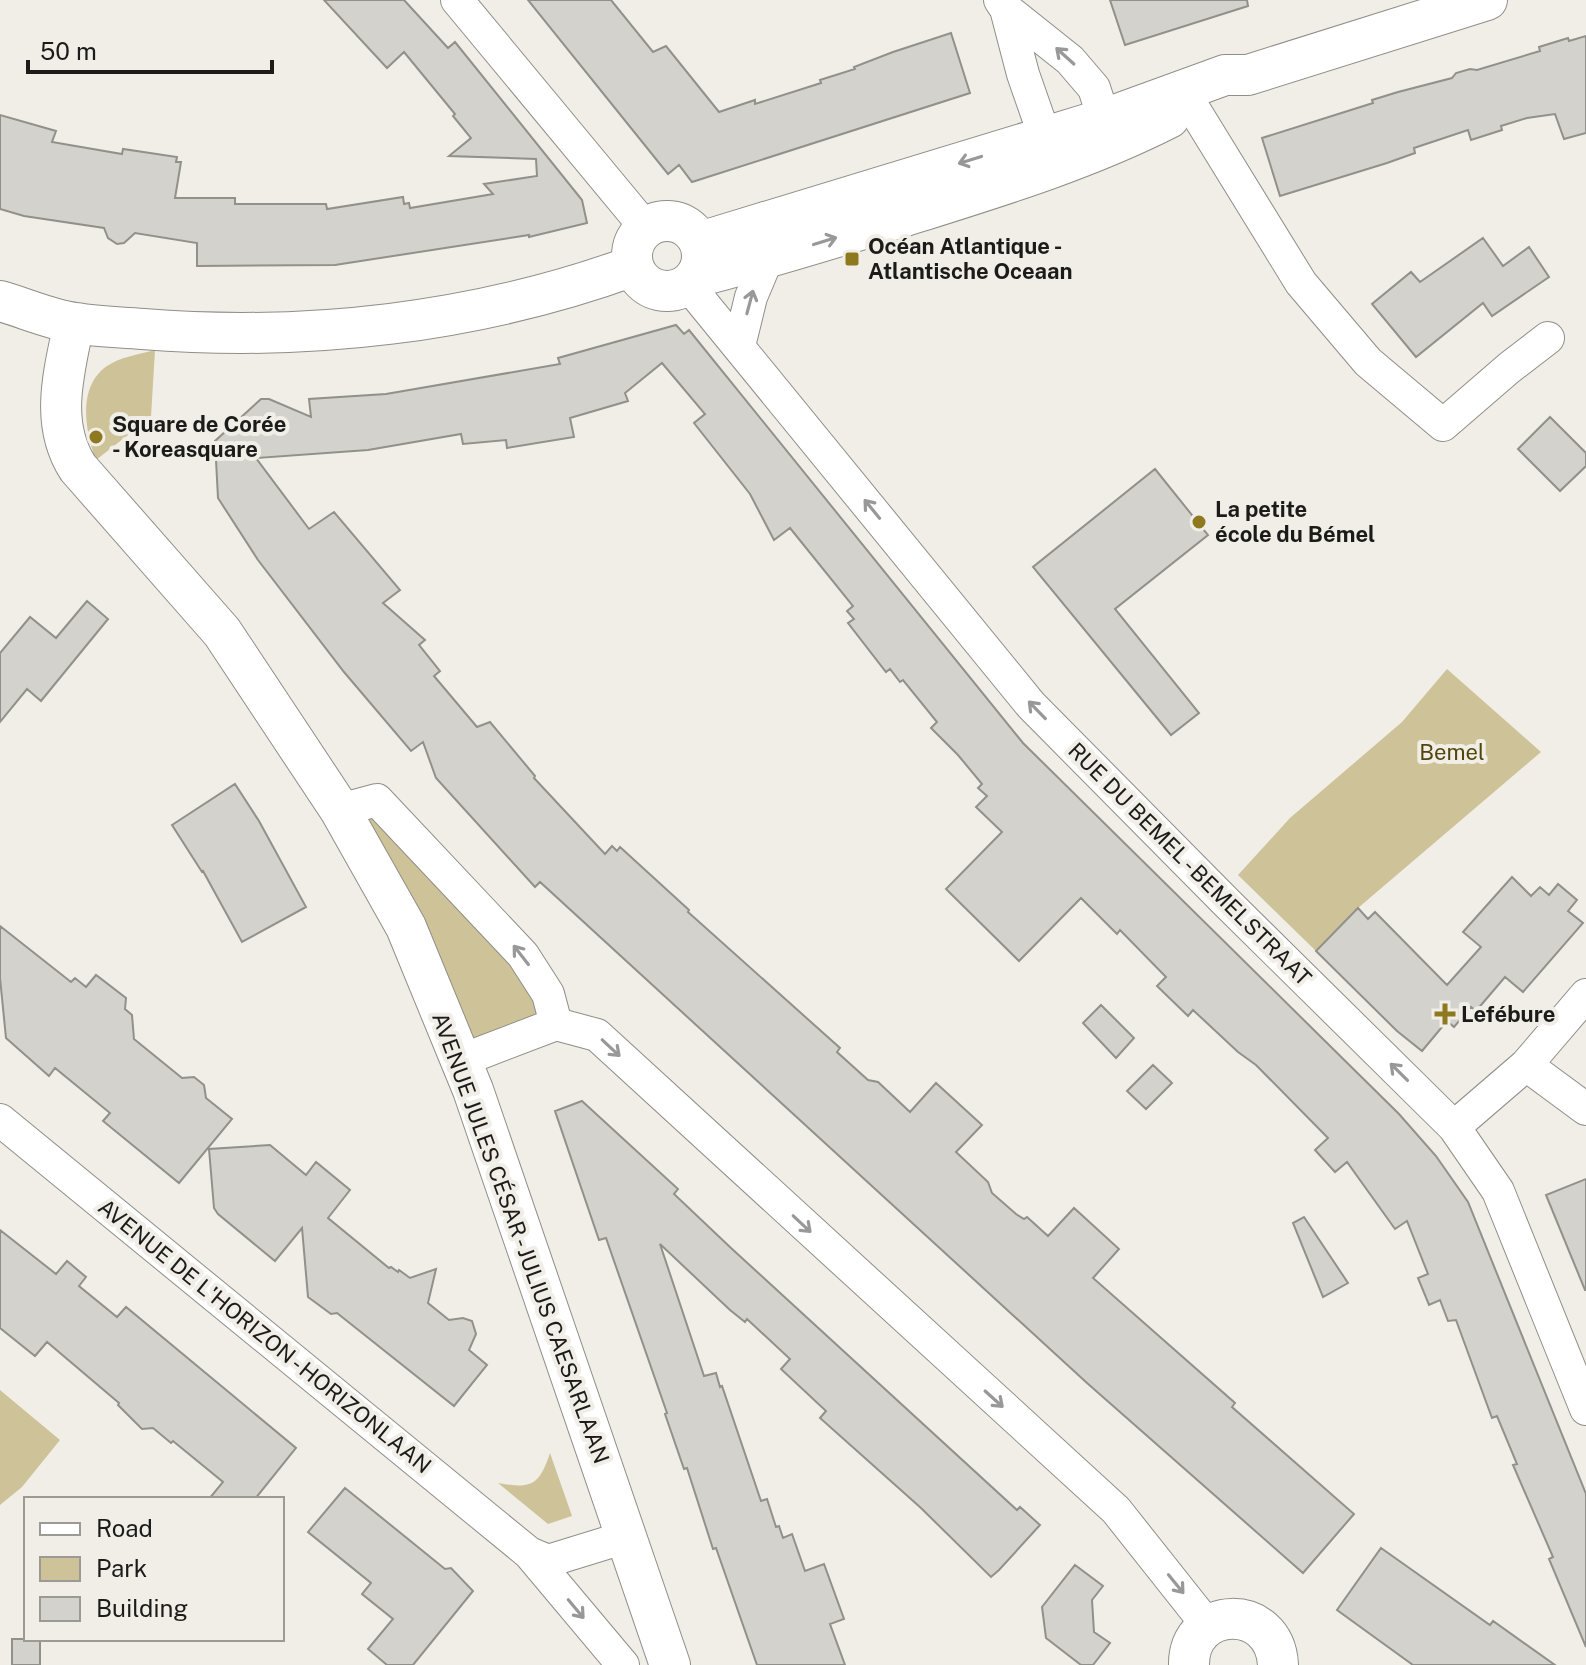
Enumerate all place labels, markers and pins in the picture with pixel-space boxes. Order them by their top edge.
place label: Océan Atlantique - Atlantische Oceaan [868,233,1072,284]
marker: Océan Atlantique - Atlantische Oceaan [843,250,861,268]
place label: Square de Corée - Koreasquare [112,411,286,462]
marker: Square de Corée - Koreasquare [87,428,105,446]
place label: La petite école du Bémel [1215,496,1375,547]
marker: La petite école du Bémel [1190,513,1208,531]
place label: Lefébure [1461,1001,1555,1027]
marker: Lefébure [1436,1005,1454,1023]

